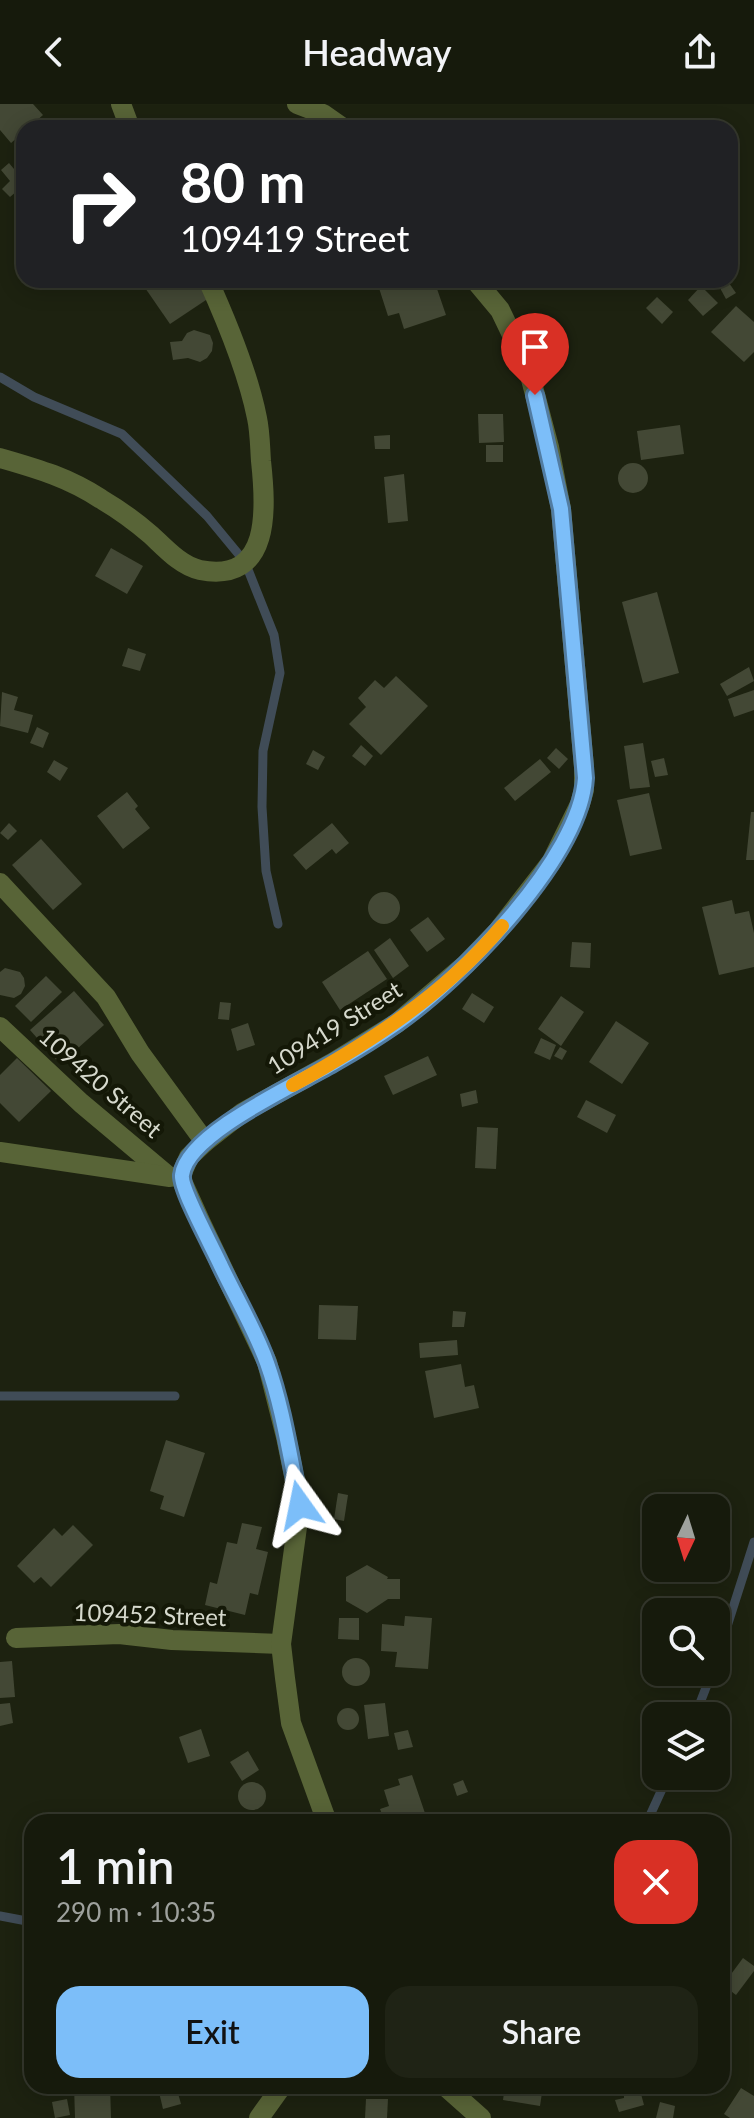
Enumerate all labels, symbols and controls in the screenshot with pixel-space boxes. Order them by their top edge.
icon: back [32,30,76,74]
text: Headway [302,30,452,74]
icon: share [678,30,722,74]
text: 80 m [180,148,305,215]
icon: right [48,152,152,256]
text: 109419 Street [180,216,409,260]
pin [501,313,569,395]
icon: arrive [513,325,557,369]
street label: 109419 Street [262,974,407,1080]
street label: 109420 Street [34,1021,168,1143]
position arrow [258,1463,342,1547]
north arrow [642,1494,730,1582]
map controls [642,1494,730,1790]
street label: 109452 Street [73,1597,227,1631]
button: search [642,1598,730,1686]
button: layers [642,1702,730,1790]
text: 1 min [56,1837,174,1894]
button: close [614,1840,698,1924]
text: 290 m · 10:35 [56,1896,216,1928]
button: Exit [56,1986,369,2078]
button: Share [385,1986,698,2078]

